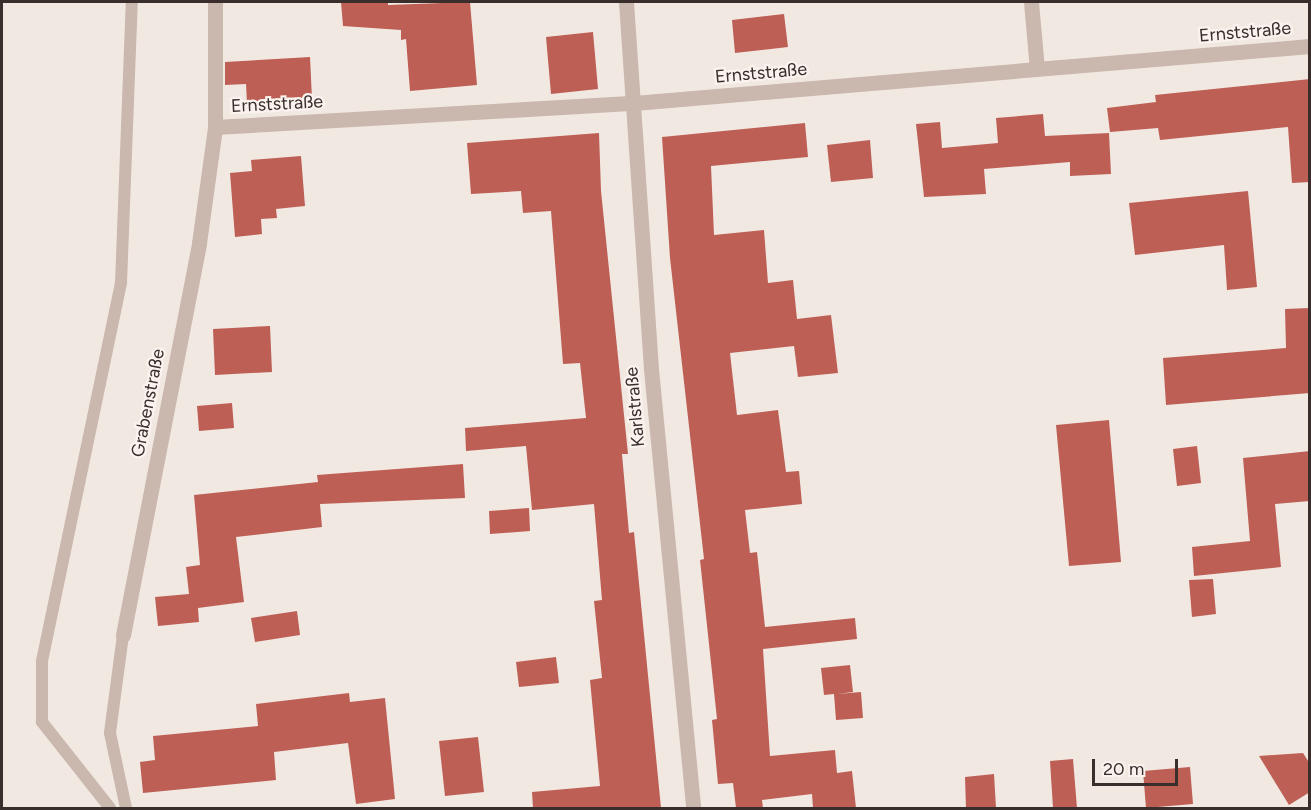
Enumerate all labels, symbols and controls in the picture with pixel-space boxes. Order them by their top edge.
street label: Ernststraße [1198,17,1292,47]
street label: Ernststraße [714,58,808,88]
street label: Ernststraße [230,91,324,117]
street label: Grabenstraße [127,347,169,459]
street label: Karlstraße [621,366,649,448]
scale bar [1095,747,1180,785]
text: 20 m [1103,758,1144,780]

